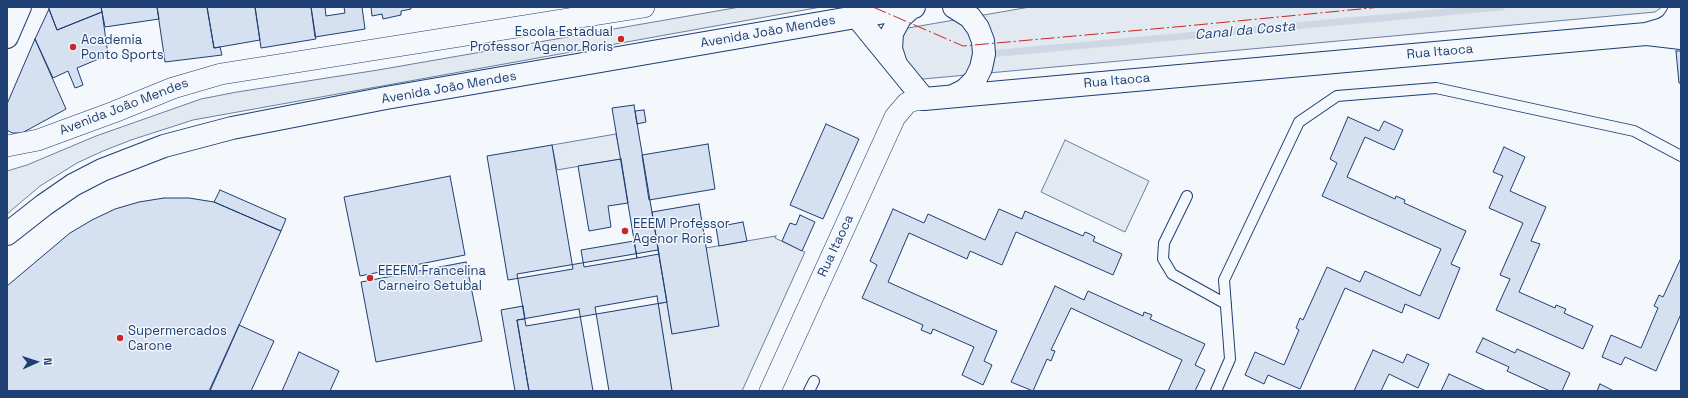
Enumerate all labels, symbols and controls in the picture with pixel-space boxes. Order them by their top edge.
street label: Avenida João Mendes [699,12,837,52]
water label: Canal da Costa [1194,18,1296,44]
place label: Escola Estadual Professor Agenor Roris [470,24,613,55]
place label: Academia Ponto Sports [81,32,164,63]
marker: Escola Estadual Professor Agenor Roris [616,34,626,44]
street label: Rua Itaoca [1406,41,1474,63]
marker: Academia Ponto Sports [68,42,78,52]
street label: Avenida João Mendes [380,68,518,108]
street label: Rua Itaoca [1083,70,1151,92]
street label: Avenida João Mendes [57,75,191,139]
street label: Rua Itaoca [815,212,857,280]
place label: EEEM Professor Agenor Roris [633,216,730,247]
marker: EEEM Professor Agenor Roris [620,226,630,236]
place label: EEEFM Francelina Carneiro Setubal [378,263,486,294]
marker: EEEFM Francelina Carneiro Setubal [365,273,375,283]
place label: Supermercados Carone [128,323,227,354]
marker: Supermercados Carone [115,333,125,343]
north arrow [16,342,56,382]
text: N [41,357,55,365]

